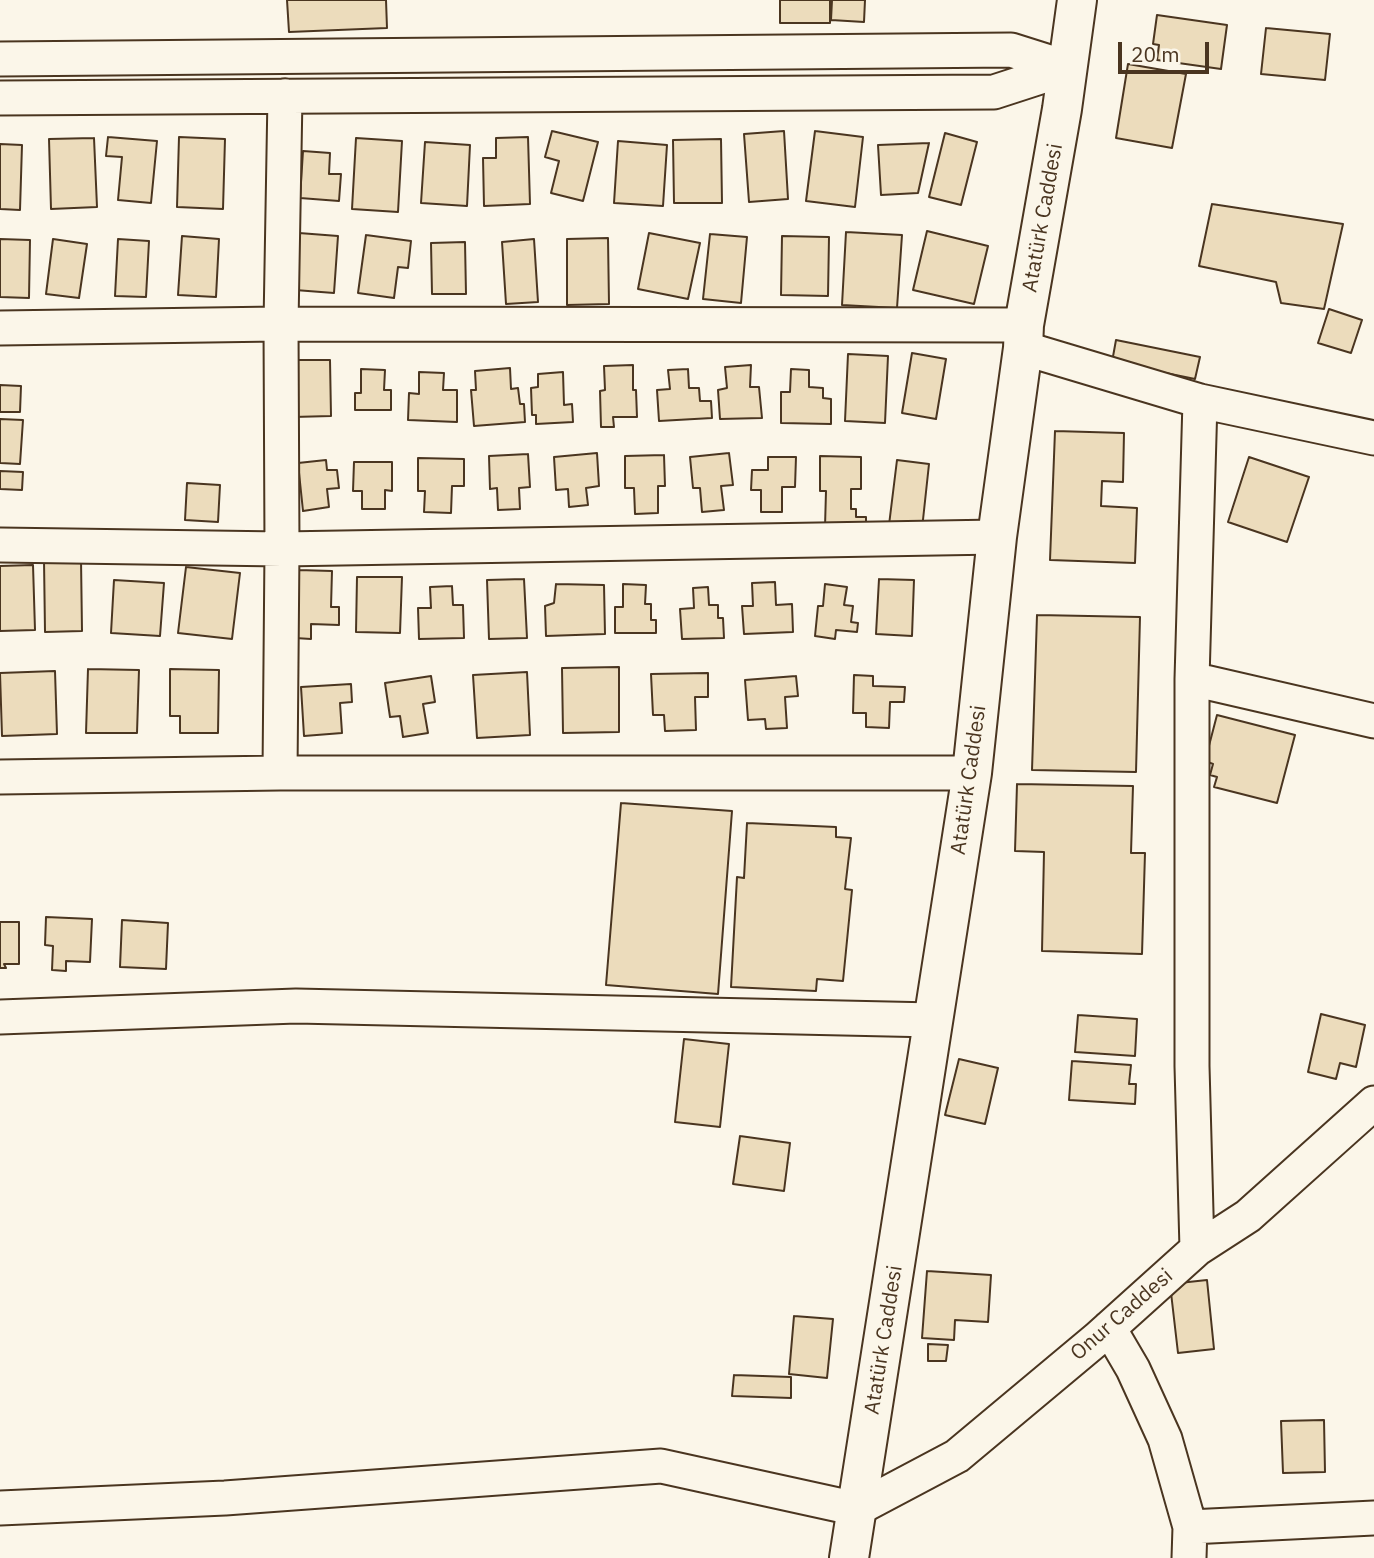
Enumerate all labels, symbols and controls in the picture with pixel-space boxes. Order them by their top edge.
scale bar [1122,28,1213,72]
text: 20 m [1131,40,1180,68]
street label: Atatürk Caddesi [1018,142,1068,294]
street label: Atatürk Caddesi [946,704,992,856]
street label: Atatürk Caddesi [860,1264,908,1416]
street label: Onur Caddesi [1066,1264,1178,1366]

